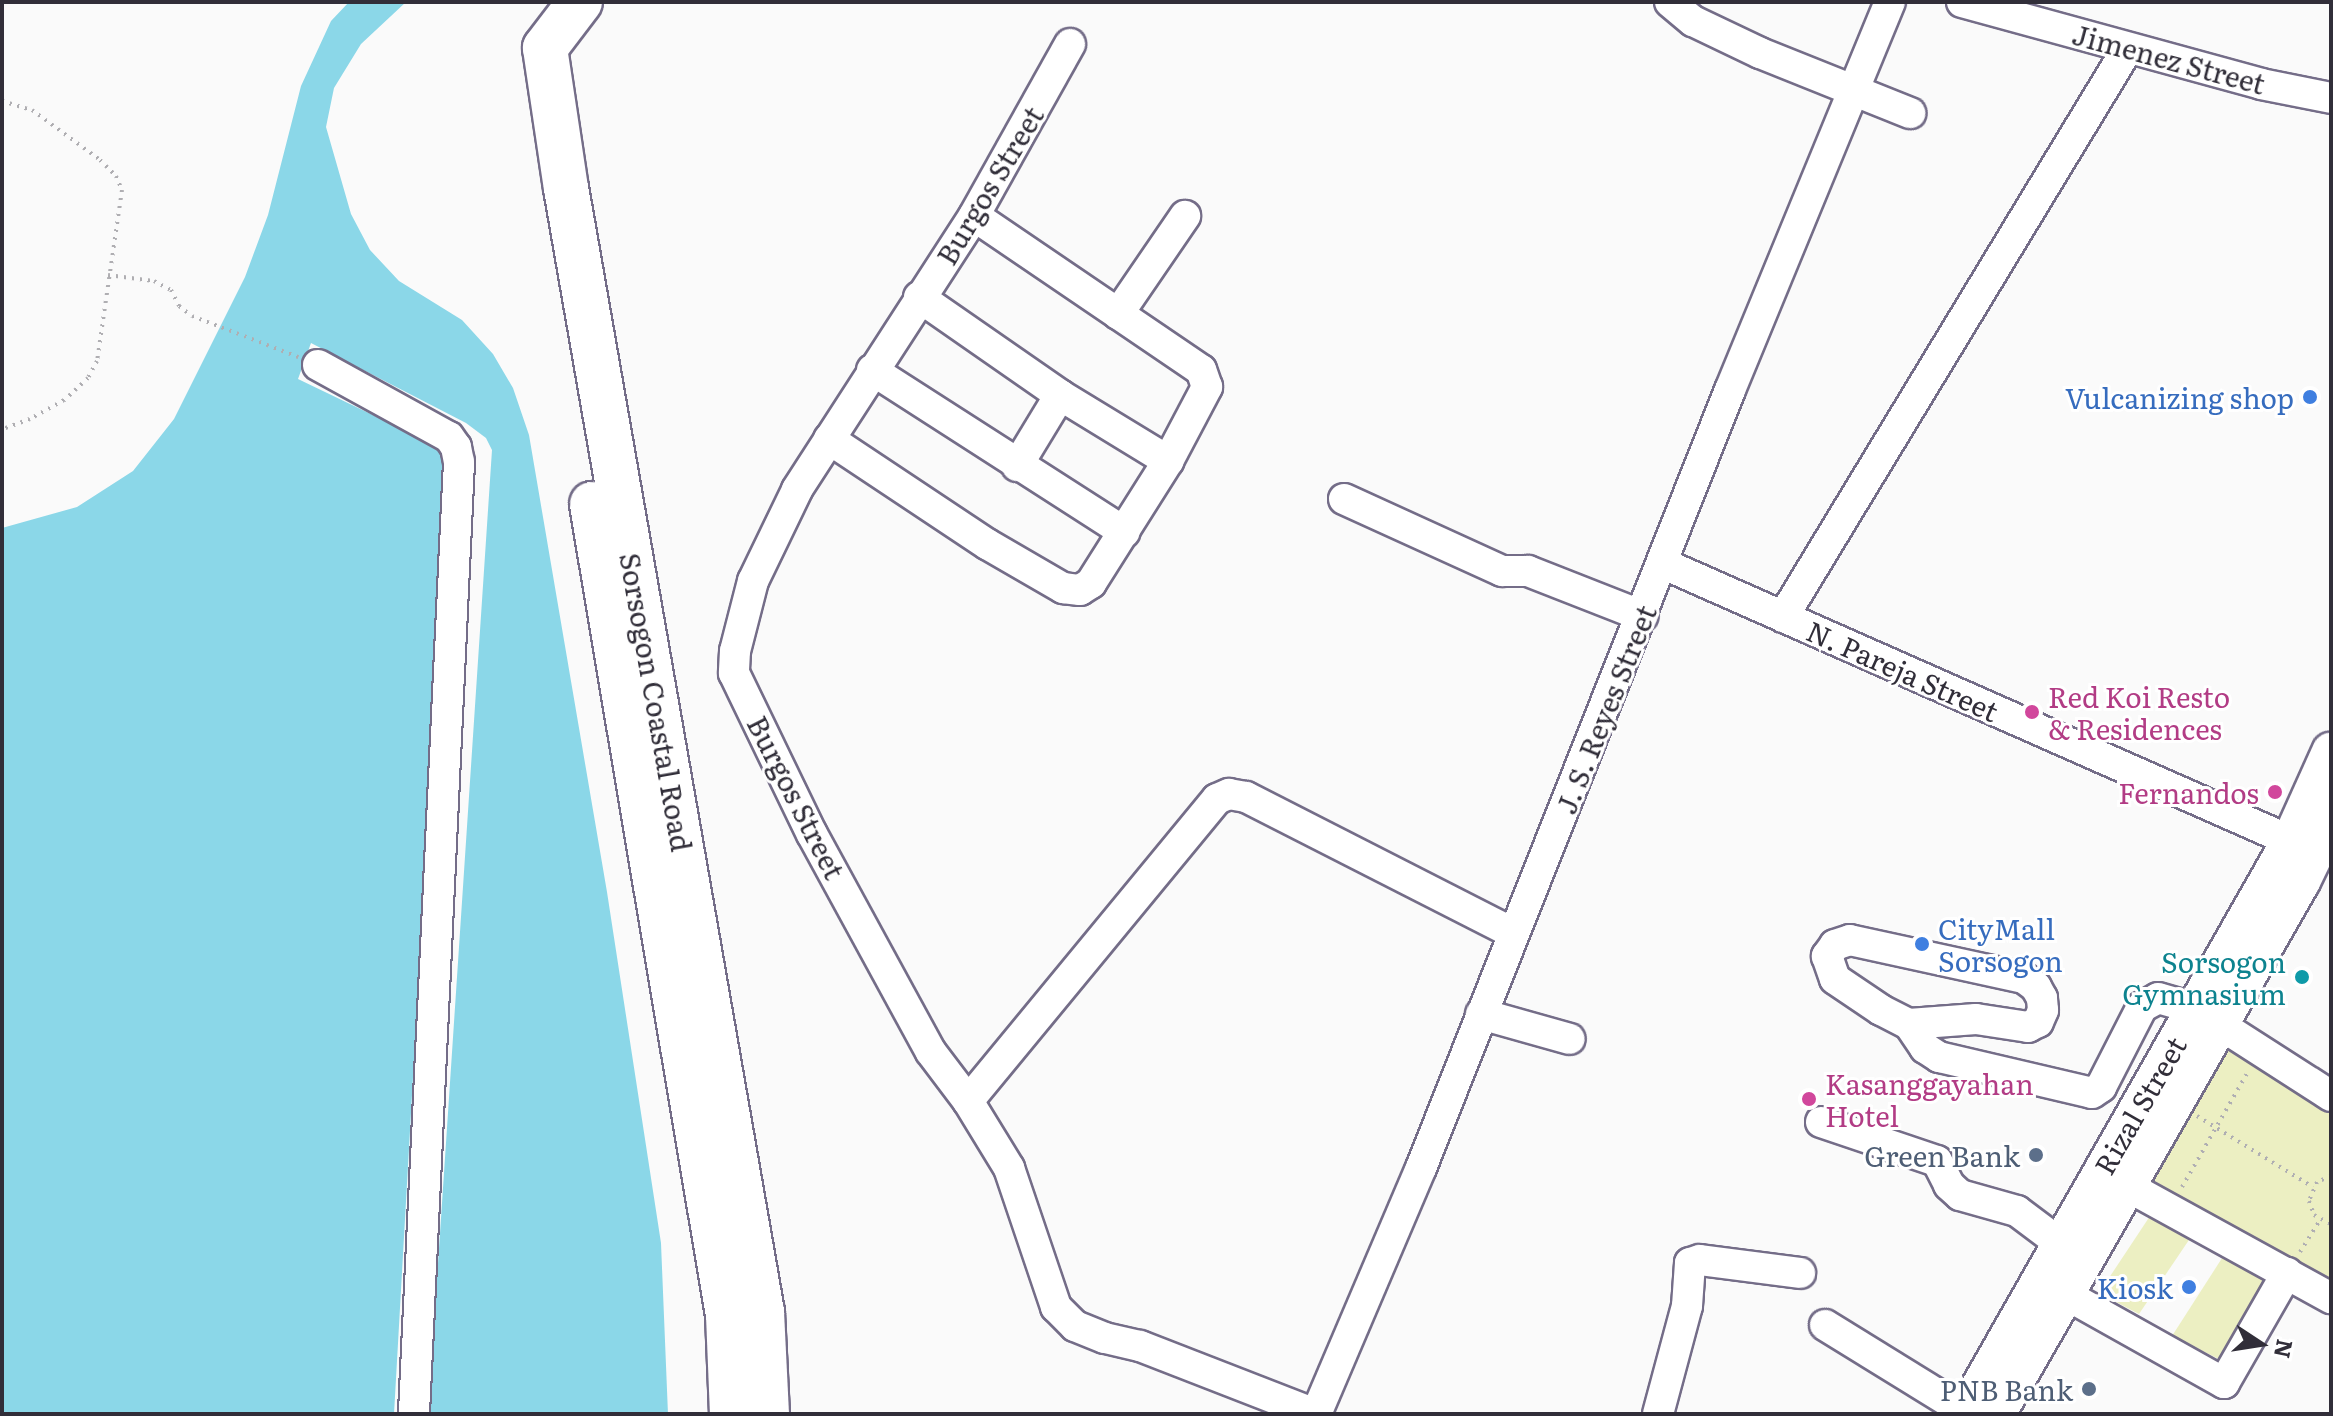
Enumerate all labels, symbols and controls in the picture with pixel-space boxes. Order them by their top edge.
street label: Jimenez Street [2069,16,2269,100]
street label: Burgos Street [929,100,1049,270]
place label: Vulcanizing shop [2065,380,2294,414]
marker: Vulcanizing shop [2301,388,2319,406]
street label: Sorsogon Coastal Road [614,550,700,854]
street label: J. S. Reyes Street [1548,600,1662,818]
street label: N. Pareja Street [1802,613,2004,727]
place label: Red Koi Resto & Residences [2048,679,2230,745]
marker: Red Koi Resto & Residences [2023,703,2041,721]
street label: Burgos Street [741,710,853,884]
place label: Fernandos [2118,775,2259,809]
marker: Fernandos [2266,783,2284,801]
place label: CityMall Sorsogon [1938,911,2063,977]
marker: CityMall Sorsogon [1913,935,1931,953]
place label: Sorsogon Gymnasium [2122,944,2286,1010]
marker: Sorsogon Gymnasium [2293,968,2311,986]
street label: Rizal Street [2086,1030,2192,1180]
place label: Kasanggayahan Hotel [1825,1066,2034,1132]
marker: Kasanggayahan Hotel [1800,1090,1818,1108]
place label: Green Bank [1864,1138,2020,1172]
marker: Green Bank [2027,1146,2045,1164]
place label: Kiosk [2097,1270,2173,1304]
marker: Kiosk [2180,1278,2198,1296]
north arrow [2221,1304,2301,1384]
text: N [2267,1337,2303,1362]
place label: PNB Bank [1940,1372,2073,1406]
marker: PNB Bank [2080,1380,2098,1398]

